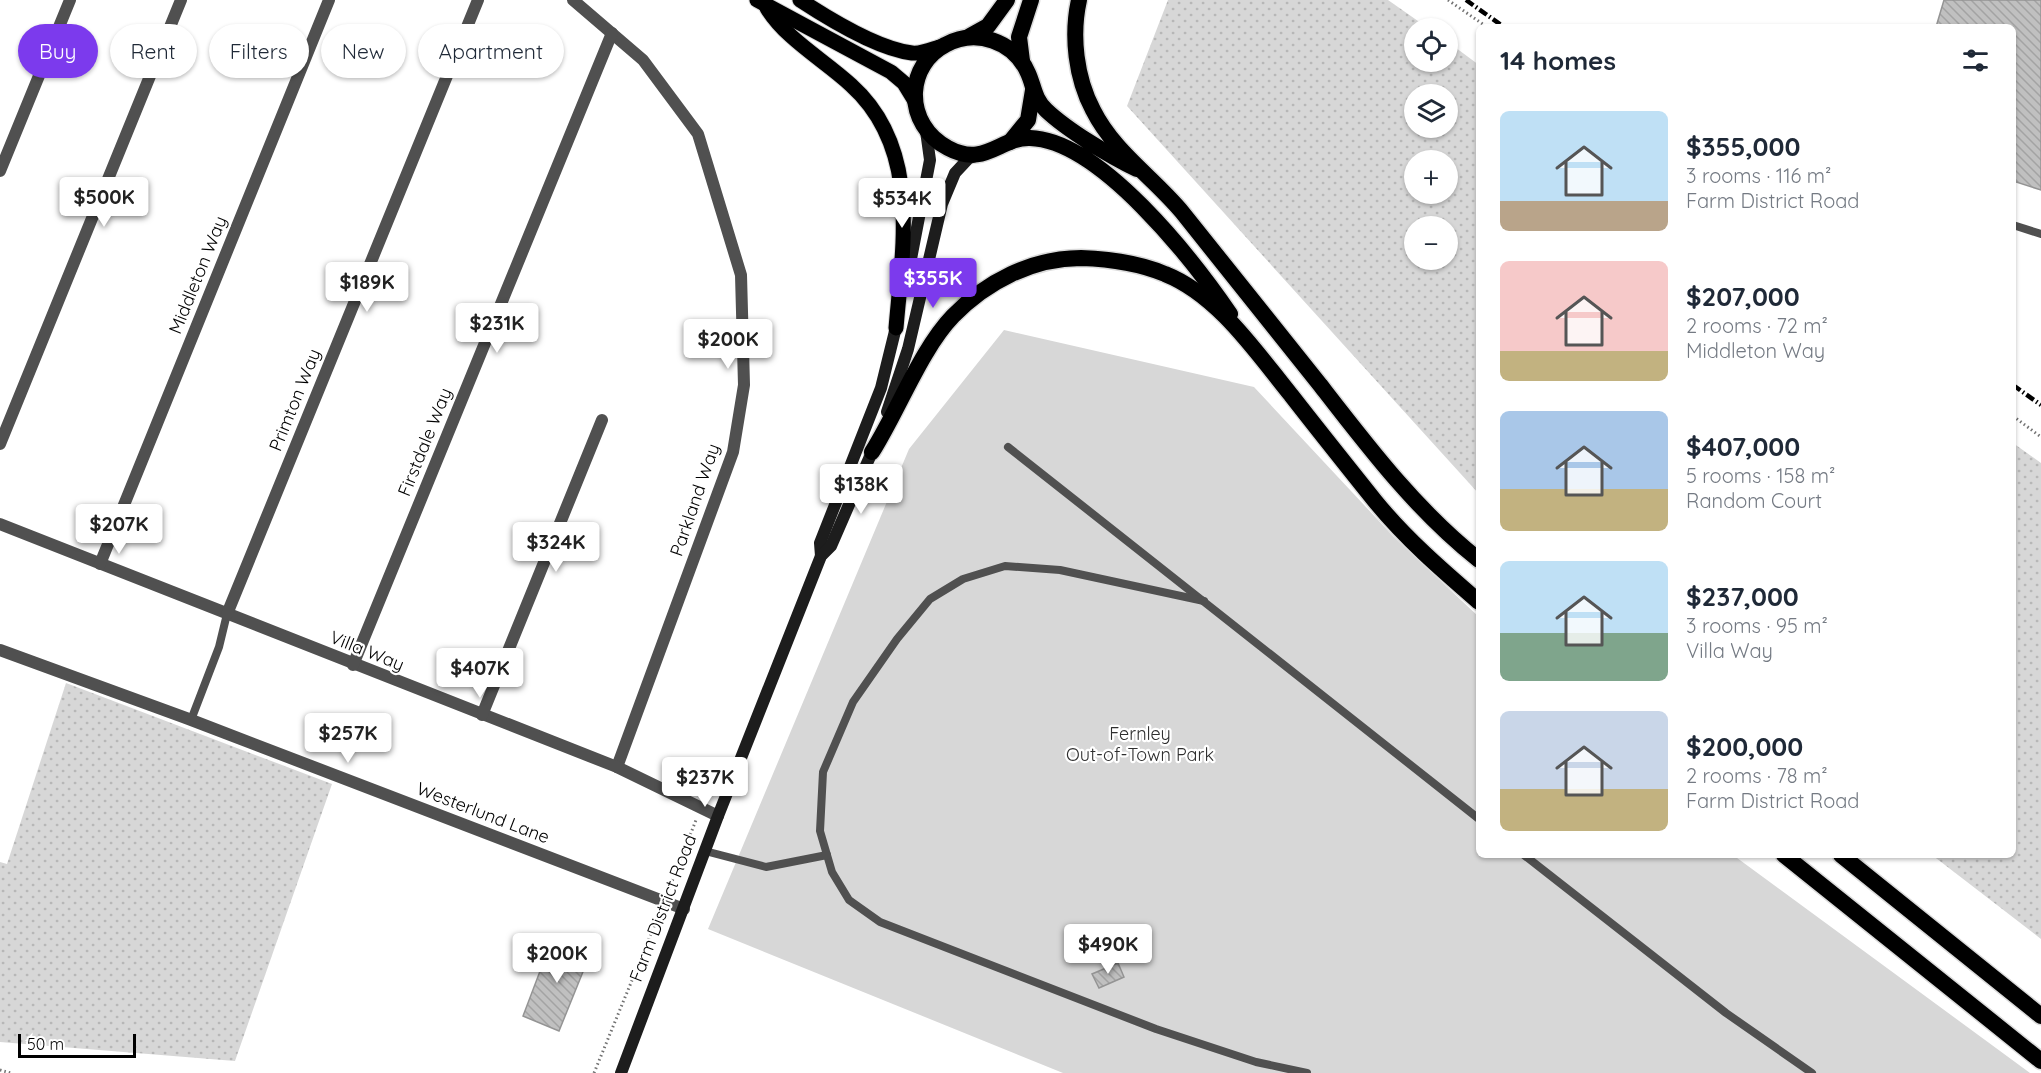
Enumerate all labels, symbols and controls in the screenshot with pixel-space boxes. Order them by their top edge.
map controls [1404,18,1458,270]
button: locate [1404,18,1458,72]
chip: Buy [18,24,98,78]
chip: Rent [110,24,197,78]
chip: Filters [209,24,309,78]
chip: New [321,24,406,78]
chip: Apartment [418,24,564,78]
text: 14 homes [1500,44,1616,77]
icon: filters [1959,44,1992,77]
button: layers [1404,84,1458,138]
text: $355,000 [1686,130,1800,163]
icon: home [1548,135,1620,207]
button: + [1404,150,1458,204]
text: 3 rooms · 116 m² [1686,163,1831,188]
pin: $500K [62,177,146,228]
pin: $534K [860,178,944,229]
text: $500K [73,184,135,209]
text: $534K [872,185,932,210]
text: Farm District Road [1686,188,1859,213]
street label: Middleton Way [163,212,232,337]
button: − [1404,216,1458,270]
pin: $355K [891,258,975,309]
pin: $189K [325,262,409,313]
text: $355K [904,265,962,290]
text: $189K [339,269,395,294]
text: $207,000 [1686,280,1800,313]
icon: home [1548,285,1620,357]
pin: $231K [455,303,539,354]
text: $231K [470,310,524,335]
text: 2 rooms · 72 m² [1686,313,1828,338]
pin: $200K [686,319,770,370]
text: $200K [698,326,758,351]
text: Middleton Way [1686,338,1825,363]
street label: Primton Way [264,345,326,454]
street label: Firstdale Way [392,384,457,499]
text: $407,000 [1686,430,1800,463]
icon: home [1548,435,1620,507]
street label: Parkland Way [665,440,725,559]
text: 5 rooms · 158 m² [1686,463,1835,488]
pin: $138K [819,464,903,515]
text: $138K [834,471,888,496]
text: Random Court [1686,488,1822,513]
pin: $207K [77,504,161,555]
text: $207K [90,511,148,536]
pin: $324K [514,522,598,573]
text: $324K [527,529,585,554]
text: $237,000 [1686,580,1799,613]
icon: home [1548,585,1620,657]
text: 3 rooms · 95 m² [1686,613,1828,638]
street label: Villa Way [327,625,408,676]
text: Villa Way [1686,638,1773,663]
pin: $407K [438,648,522,699]
text: $407K [450,655,510,680]
pin: $257K [306,713,390,764]
text: $257K [319,720,377,745]
park label: Fernley Out-of-Town Park [1066,722,1214,766]
text: $200,000 [1686,730,1803,763]
icon: home [1548,735,1620,807]
pin: $237K [663,757,747,808]
text: 2 rooms · 78 m² [1686,763,1828,788]
text: $237K [676,764,734,789]
street label: Westerlund Lane [414,777,553,848]
text: Farm District Road [1686,788,1859,813]
street label: Farm District Road [624,831,701,985]
pin: $490K [1066,924,1150,975]
text: $490K [1078,931,1138,956]
pin: $200K [515,933,599,984]
text: $200K [527,940,587,965]
scale bar [18,1031,136,1058]
text: 50 m [27,1034,64,1054]

